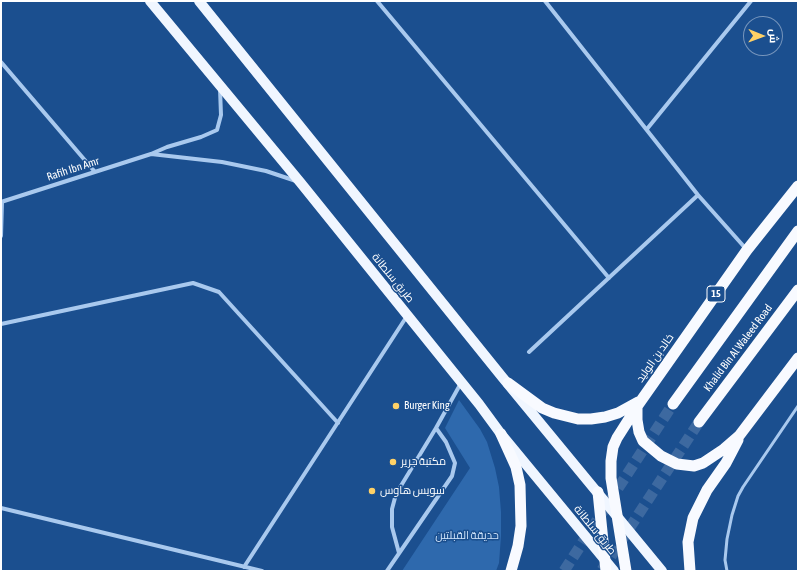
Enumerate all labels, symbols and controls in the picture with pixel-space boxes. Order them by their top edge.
north arrow [743,16,783,56]
text: ش [768,29,780,43]
street label: Rafih Ibn Amr [45,154,101,184]
street label: طريق سلطانة [369,251,417,305]
road number: 15 [707,286,725,302]
street label: Khalid Bin Al Waleed Road [701,302,775,394]
street label: خالد بن الوليد [633,331,677,385]
place label: Burger King [404,399,450,413]
marker: Burger King [391,401,401,411]
place label: مكتبة جرير [401,455,446,469]
marker: مكتبة جرير [388,457,398,467]
place label: سويس هاوس [380,484,445,498]
marker: سويس هاوس [367,486,377,496]
street label: طريق سلطانة [571,503,619,557]
park label: حدیقة القبلتین [435,529,499,543]

